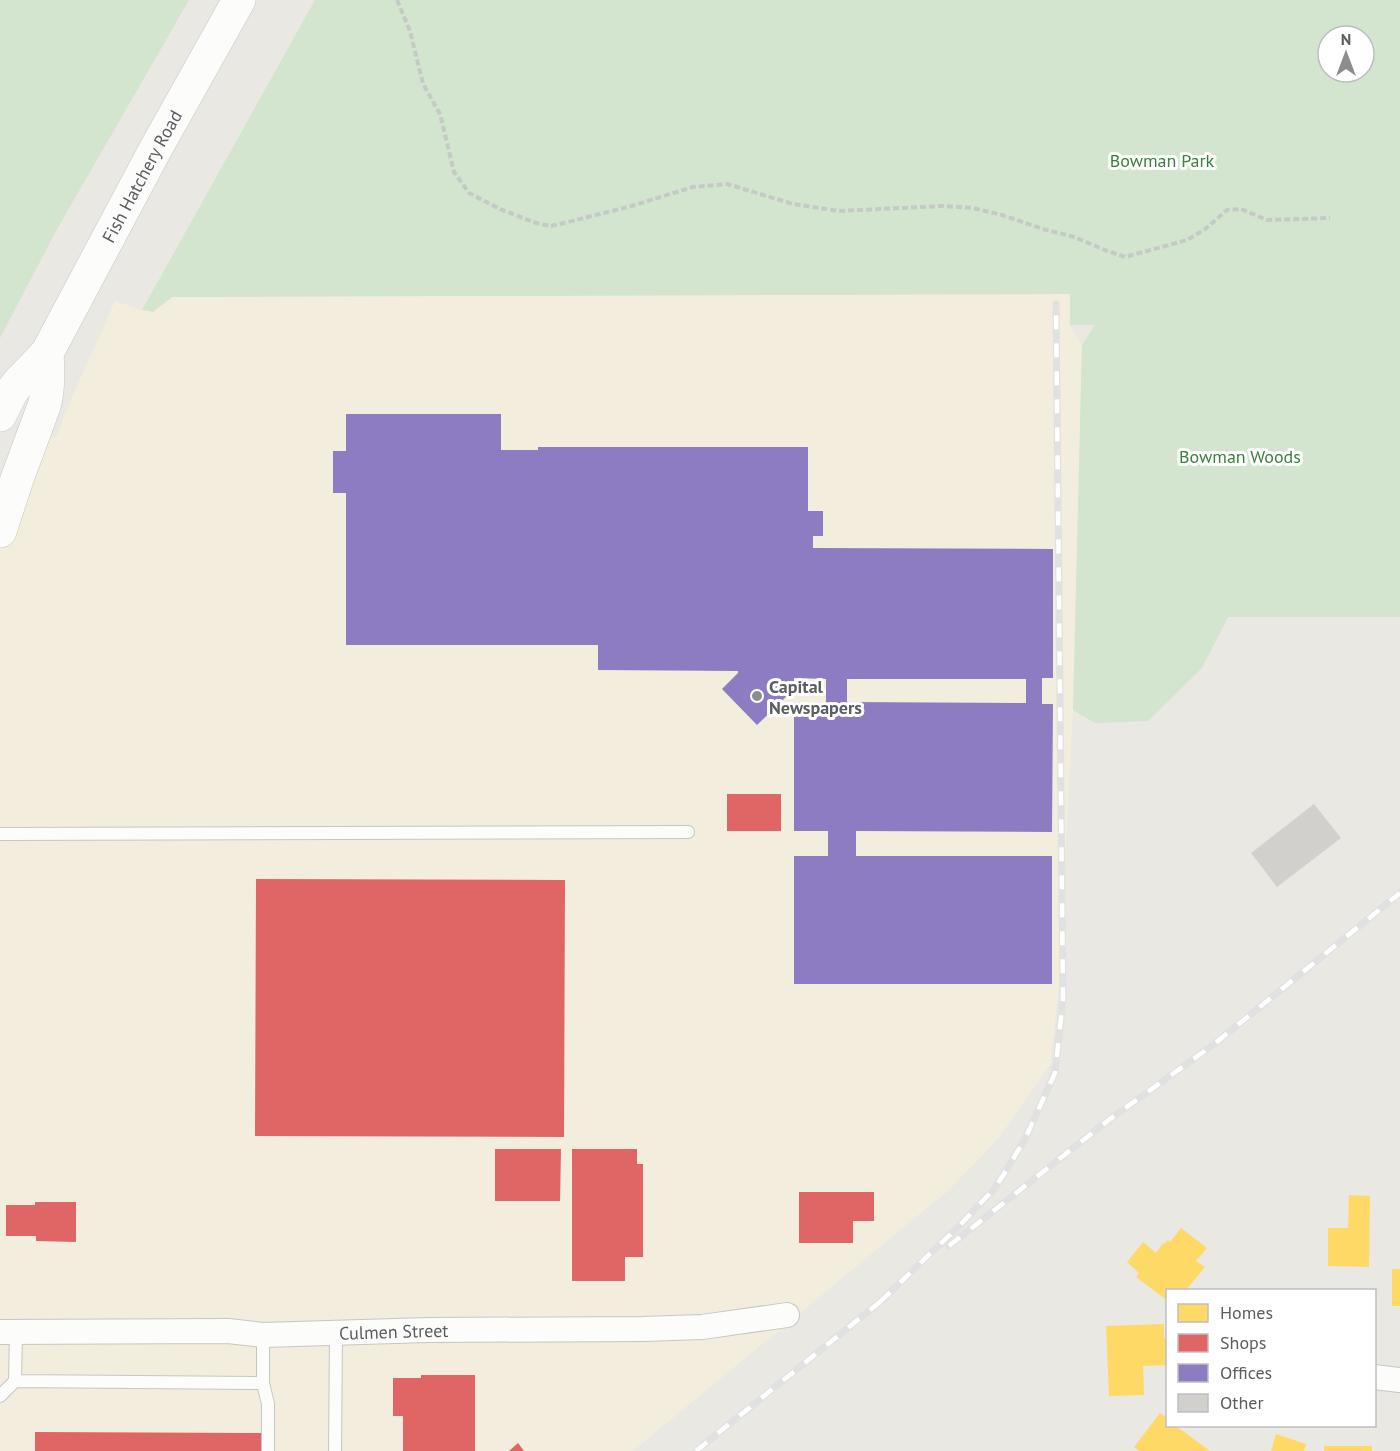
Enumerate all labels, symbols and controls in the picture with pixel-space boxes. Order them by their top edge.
north arrow [1316,24,1376,84]
text: N [1341,29,1351,49]
street label: Fish Hatchery Road [96,106,187,246]
park label: Bowman Park [1110,149,1215,172]
park label: Bowman Woods [1179,445,1301,468]
place label: Capital Newspapers [769,675,862,719]
marker: Capital Newspapers [750,689,764,703]
legend [1166,1289,1376,1427]
text: Homes [1220,1301,1273,1324]
street label: Culmen Street [339,1318,448,1344]
text: Shops [1220,1331,1266,1354]
text: Offices [1220,1361,1272,1384]
text: Other [1220,1391,1264,1414]

